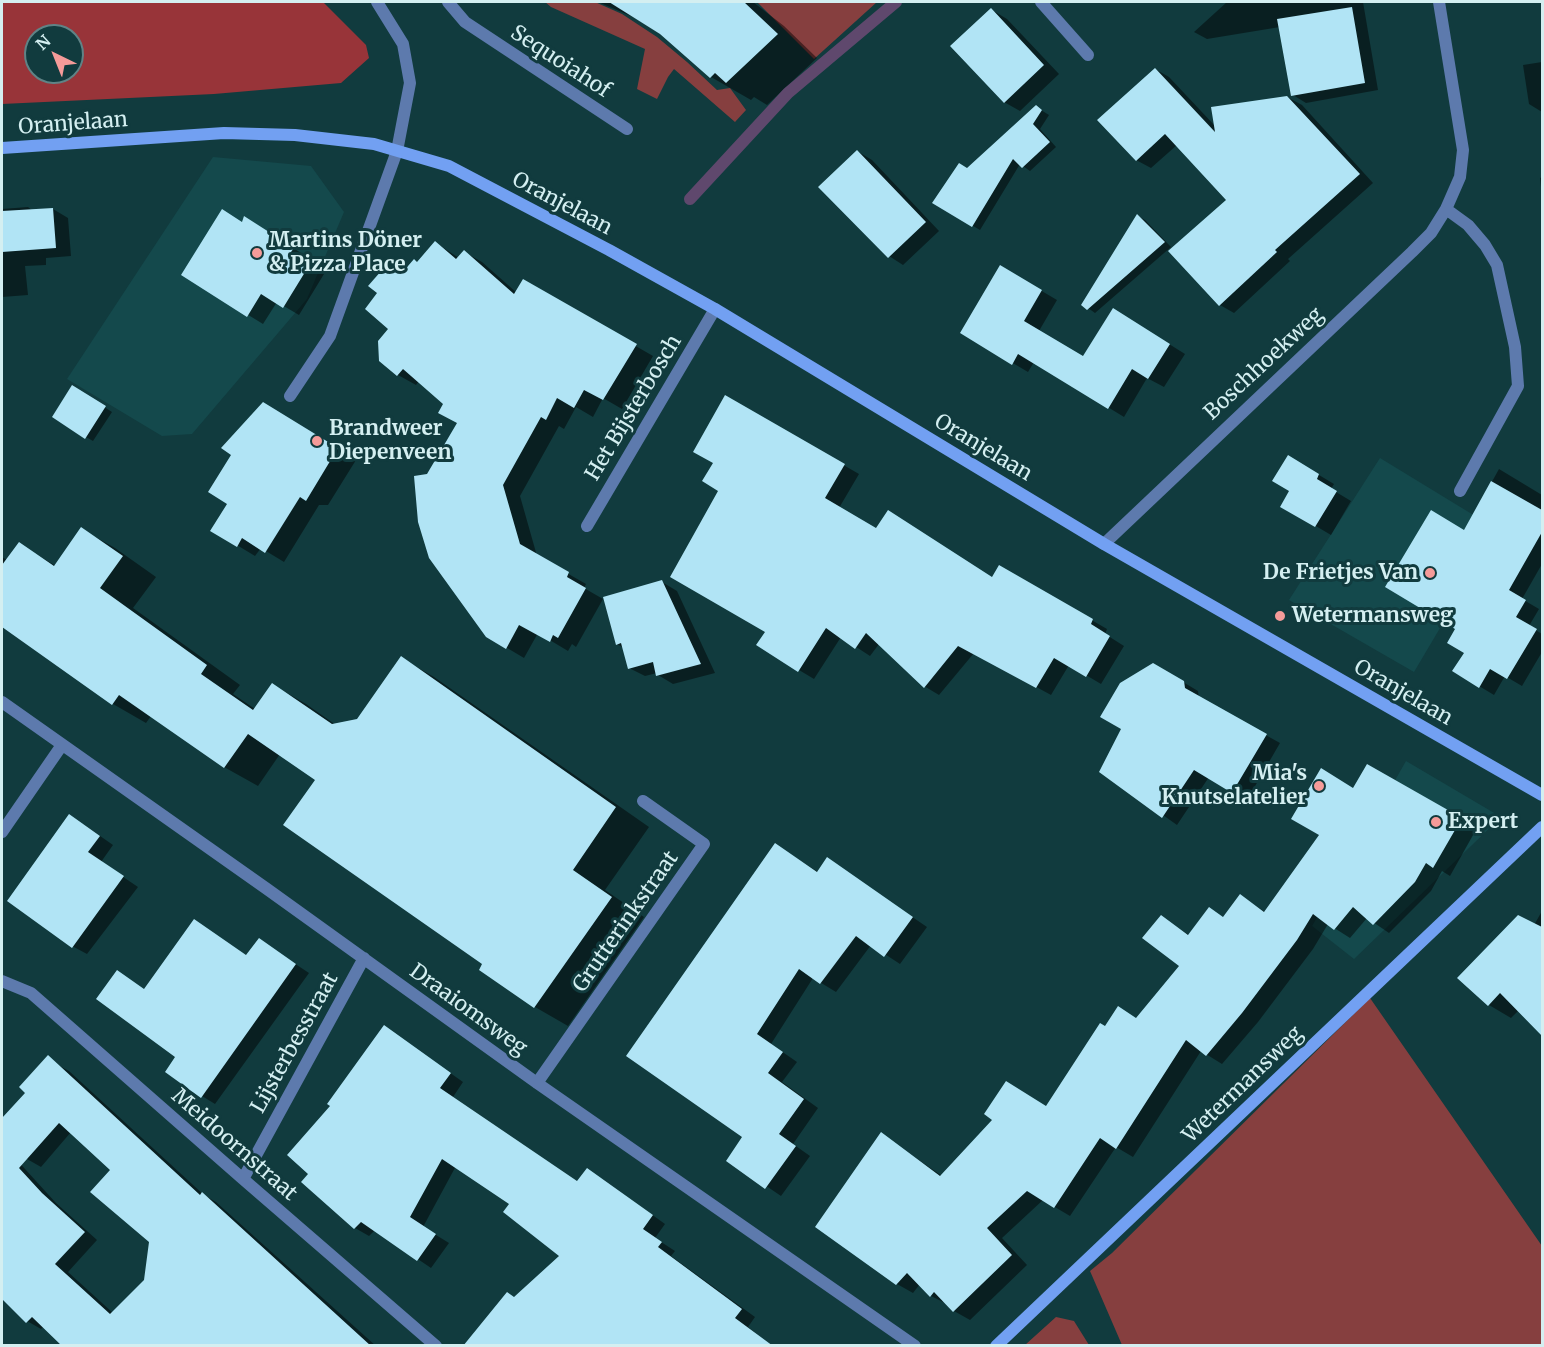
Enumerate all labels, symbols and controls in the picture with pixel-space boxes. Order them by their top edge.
street label: Sequoiahof [506,21,614,103]
north arrow [24,24,84,84]
text: N [32,31,55,54]
street label: Oranjelaan [17,108,129,140]
street label: Oranjelaan [508,167,616,241]
place label: Martins Döner & Pizza Place [269,228,422,278]
marker: Martins Döner & Pizza Place [250,246,264,260]
street label: Boschhoekweg [1199,302,1329,426]
street label: Het Bijsterbosch [581,331,687,485]
street label: Oranjelaan [930,409,1036,487]
place label: Brandweer Diepenveen [329,416,451,466]
marker: Brandweer Diepenveen [310,434,324,448]
place label: De Frietjes Van [1263,560,1418,586]
marker: De Frietjes Van [1423,566,1437,580]
place label: Wetermansweg [1292,603,1453,629]
marker: Wetermansweg [1273,609,1287,623]
street label: Oranjelaan [1349,655,1457,731]
place label: Mia's Knutselatelier [1161,761,1307,811]
marker: Mia's Knutselatelier [1312,779,1326,793]
place label: Expert [1448,809,1518,835]
marker: Expert [1429,815,1443,829]
street label: Grutterinkstraat [568,847,684,997]
street label: Draaiomsweg [404,959,532,1061]
street label: Lijsterbesstraat [246,968,344,1118]
street label: Wetermansweg [1178,1021,1308,1149]
street label: Meidoornstraat [166,1084,302,1206]

